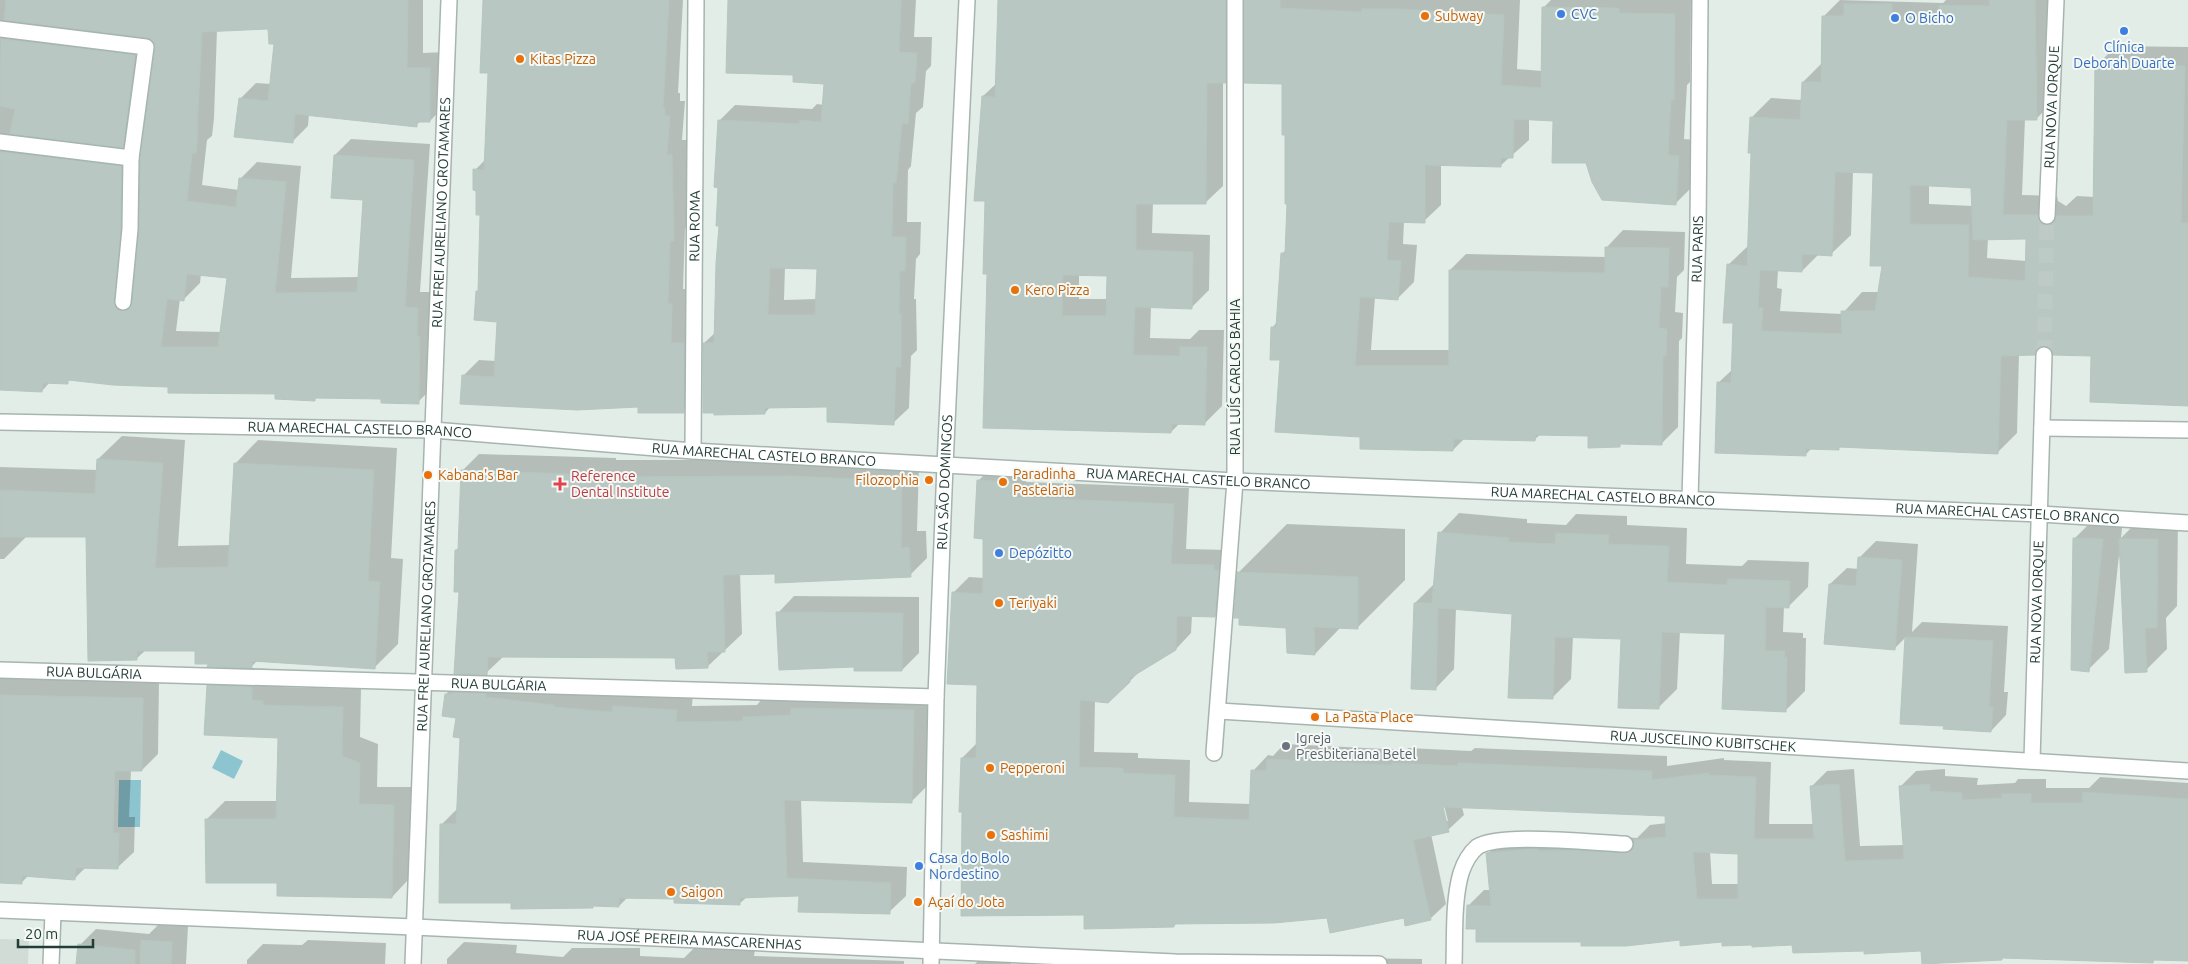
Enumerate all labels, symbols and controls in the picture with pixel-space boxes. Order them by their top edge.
place label: CVC [1571,6,1598,22]
place label: Subway [1435,8,1484,24]
marker: CVC [1555,8,1567,20]
marker: Subway [1419,10,1431,22]
place label: O Bicho [1905,10,1954,26]
marker: O Bicho [1889,12,1901,24]
marker: Clínica Deborah Duarte [2118,25,2130,37]
place label: Clínica Deborah Duarte [2073,39,2175,71]
street label: RUA NOVA IORQUE [2041,45,2062,169]
place label: Kitas Pizza [530,51,596,67]
marker: Kitas Pizza [514,53,526,65]
street label: RUA FREI AURELIANO GROTAMARES [429,97,453,328]
street label: RUA ROMA [686,190,703,262]
street label: RUA PARIS [1688,215,1706,283]
place label: Kero Pizza [1025,282,1090,298]
marker: Kero Pizza [1009,284,1021,296]
street label: RUA LUÍS CARLOS BAHIA [1226,299,1243,455]
street label: RUA SÃO DOMINGOS [934,414,955,550]
street label: RUA MARECHAL CASTELO BRANCO [248,419,473,441]
street label: RUA MARECHAL CASTELO BRANCO [651,440,877,469]
street label: RUA MARECHAL CASTELO BRANCO [1086,465,1311,492]
place label: Paradinha Pastelaria [1013,466,1076,498]
place label: Kabana's Bar [438,467,519,483]
place label: Reference Dental Institute [571,468,669,500]
marker: Kabana's Bar [422,469,434,481]
place label: Filozophia [855,472,919,488]
marker: Filozophia [923,474,935,486]
marker: Paradinha Pastelaria [997,476,1009,488]
marker: Reference Dental Institute [553,477,567,491]
street label: RUA MARECHAL CASTELO BRANCO [1490,483,1716,509]
street label: RUA MARECHAL CASTELO BRANCO [1895,500,2120,527]
street label: RUA FREI AURELIANO GROTAMARES [414,501,438,732]
street label: RUA NOVA IORQUE [2027,540,2047,664]
place label: Depózitto [1009,545,1072,561]
marker: Depózitto [993,547,1005,559]
place label: Teriyaki [1009,595,1057,611]
marker: Teriyaki [993,597,1005,609]
street label: RUA BULGÁRIA [46,663,142,682]
street label: RUA BULGÁRIA [451,675,547,694]
place label: La Pasta Place [1325,709,1413,725]
marker: La Pasta Place [1309,711,1321,723]
street label: RUA JUSCELINO KUBITSCHEK [1610,727,1797,755]
place label: Igreja Presbiteriana Betel [1296,730,1416,762]
marker: Igreja Presbiteriana Betel [1280,740,1292,752]
place label: Pepperoni [1000,760,1065,776]
marker: Pepperoni [984,762,996,774]
place label: Sashimi [1001,827,1049,843]
marker: Sashimi [985,829,997,841]
place label: Casa do Bolo Nordestino [929,850,1010,882]
marker: Casa do Bolo Nordestino [913,860,925,872]
place label: Saigon [681,884,723,900]
marker: Saigon [665,886,677,898]
place label: Açaí do Jota [928,894,1005,910]
marker: Açaí do Jota [912,896,924,908]
scale bar [18,916,92,948]
text: 20 m [25,925,58,942]
street label: RUA JOSÉ PEREIRA MASCARENHAS [577,927,802,953]

